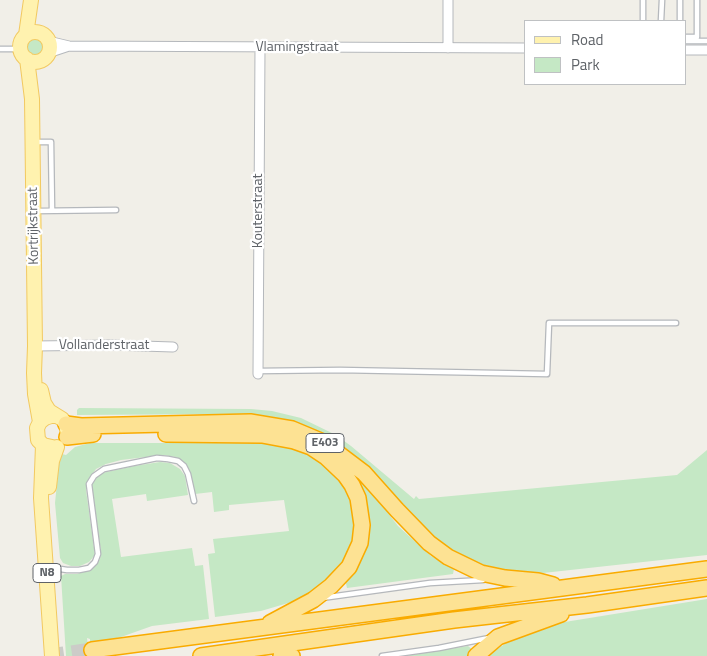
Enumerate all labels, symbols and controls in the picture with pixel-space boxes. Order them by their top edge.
legend [524,20,687,85]
text: Road [571,28,603,51]
street label: Vlamingstraat [255,40,339,56]
text: Park [571,53,600,76]
street label: Kouterstraat [251,174,267,248]
street label: Kortrijkstraat [25,187,43,265]
street label: Vollanderstraat [59,338,149,354]
road number: E403 [306,433,344,452]
road number: N8 [33,564,61,582]

